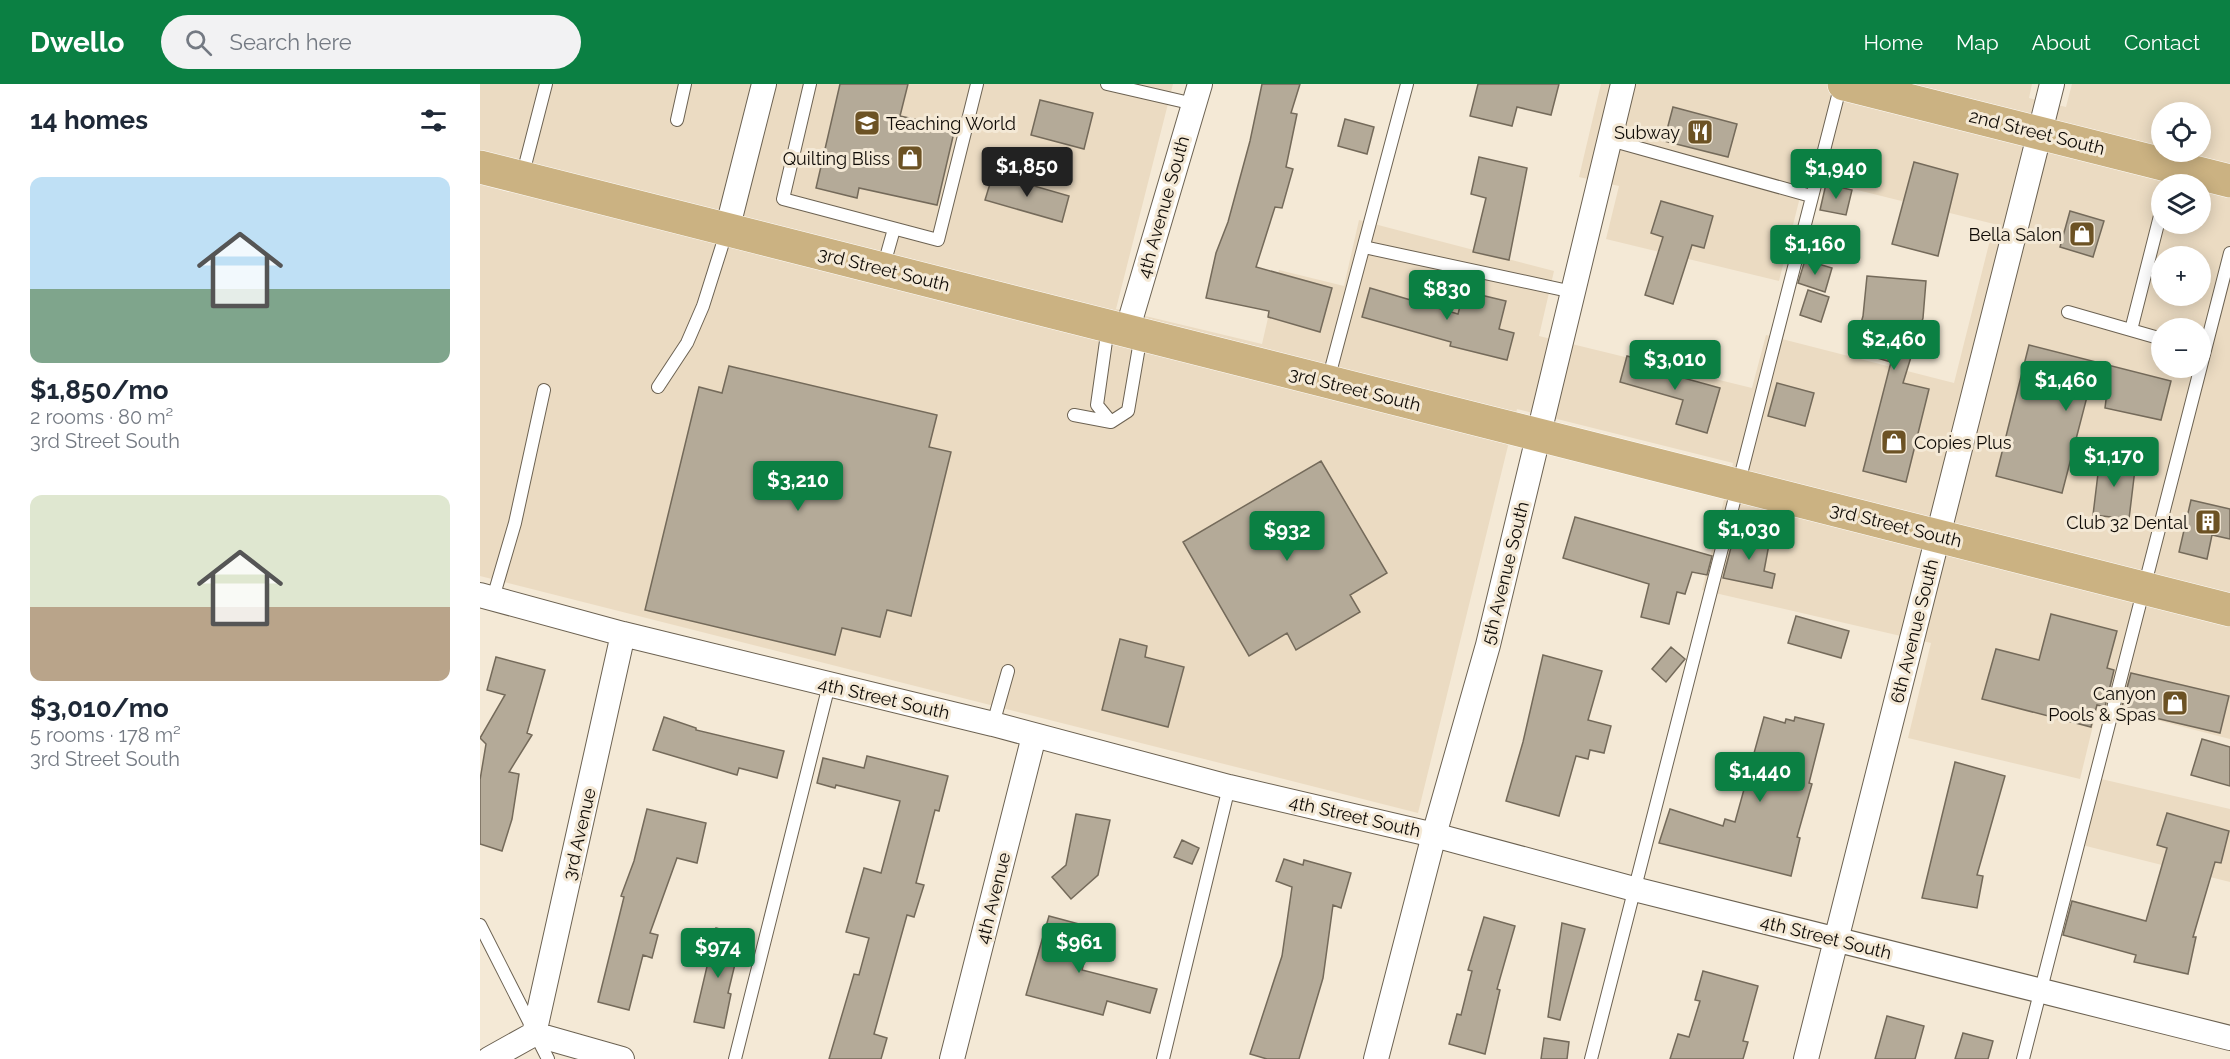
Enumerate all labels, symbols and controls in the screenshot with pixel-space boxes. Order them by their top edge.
search box [161,15,581,69]
text: Dwello [30,26,125,59]
icon: search [182,26,215,59]
text: Search here [230,29,352,55]
text: Home [1864,30,1923,55]
text: Map [1956,30,1999,55]
text: About [2032,30,2091,55]
text: Contact [2124,30,2200,55]
map controls [2151,102,2211,378]
button: locate [2151,102,2211,162]
icon: filters [417,104,450,137]
text: 14 homes [30,105,148,135]
street label: 2nd Street South [1967,105,2107,159]
school or university icon: Teaching World [852,108,882,138]
place label: Teaching World [886,113,1016,134]
restaurant icon: Subway [1685,117,1715,147]
place label: Subway [1614,122,1680,143]
street label: 4th Avenue South [1133,133,1193,281]
shop icon: Quilting Bliss [895,143,925,173]
pin: $1,850 [978,147,1076,198]
place label: Quilting Bliss [783,148,890,169]
pin: $1,940 [1787,149,1885,200]
text: $1,850 [996,154,1058,178]
text: $1,940 [1805,156,1867,180]
button: layers [2151,174,2211,234]
icon: home [186,216,294,324]
shop icon: Bella Salon [2067,219,2097,249]
place label: Bella Salon [1968,224,2062,245]
pin: $1,160 [1766,225,1864,276]
text: $1,160 [1784,232,1846,256]
street label: 3rd Street South [816,243,952,295]
button: + [2151,246,2211,306]
pin: $830 [1411,270,1483,321]
text: $830 [1423,277,1471,301]
button: − [2151,318,2211,378]
pin: $2,460 [1845,320,1943,371]
text: $2,460 [1862,327,1926,351]
pin: $3,010 [1626,340,1724,391]
text: $3,010 [1644,347,1706,371]
pin: $1,460 [2017,361,2115,412]
street label: 3rd Street South [1287,363,1423,415]
text: $1,460 [2034,368,2098,392]
text: $1,850/mo [30,375,168,405]
text: 2 rooms · 80 m² [30,405,173,429]
shop icon: Copies Plus [1879,427,1909,457]
text: 3rd Street South [30,429,180,453]
place label: Copies Plus [1914,432,2012,453]
pin: $1,170 [2065,437,2163,488]
text: $1,170 [2084,444,2144,468]
pin: $3,210 [749,461,847,512]
text: $3,210 [767,468,829,492]
street label: 5th Avenue South [1477,499,1533,647]
street label: 3rd Street South [1828,499,1964,551]
building icon: Club 32 Dental [2193,507,2223,537]
pin: $1,030 [1700,510,1798,561]
pin: $932 [1251,511,1323,562]
place label: Club 32 Dental [2066,512,2188,533]
text: $1,030 [1718,517,1780,541]
text: $932 [1264,518,1310,542]
icon: home [186,534,294,642]
street label: 6th Avenue South [1886,557,1942,705]
street label: 4th Street South [816,673,952,723]
place label: Canyon Pools & Spas [2048,683,2156,725]
shop icon: Canyon Pools & Spas [2160,688,2190,718]
text: $3,010/mo [30,693,169,723]
text: 5 rooms · 178 m² [30,723,181,747]
text: 3rd Street South [30,747,180,771]
pin: $1,440 [1711,752,1809,803]
text: $1,440 [1729,759,1791,783]
street label: 3rd Avenue [558,785,600,882]
street label: 4th Street South [1287,791,1423,841]
street label: 4th Avenue [971,850,1015,946]
street label: 4th Street South [1758,911,1894,963]
pin: $961 [1043,923,1115,974]
pin: $974 [682,928,754,979]
text: $961 [1056,930,1102,954]
text: $974 [695,935,741,959]

